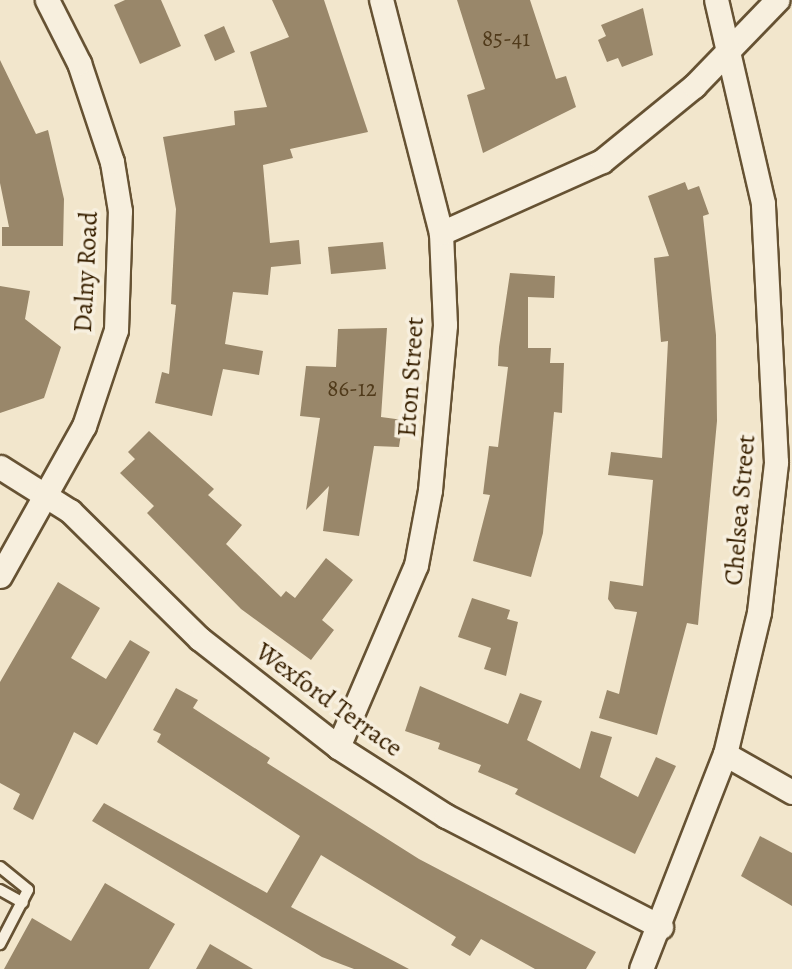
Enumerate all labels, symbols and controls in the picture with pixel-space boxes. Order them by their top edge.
house number: 85-41 [482,25,530,53]
street label: Dalny Road [67,211,105,333]
street label: Eton Street [391,316,431,438]
house number: 86-12 [327,375,377,403]
street label: Chelsea Street [718,433,762,587]
street label: Wexford Terrace [249,636,409,764]

